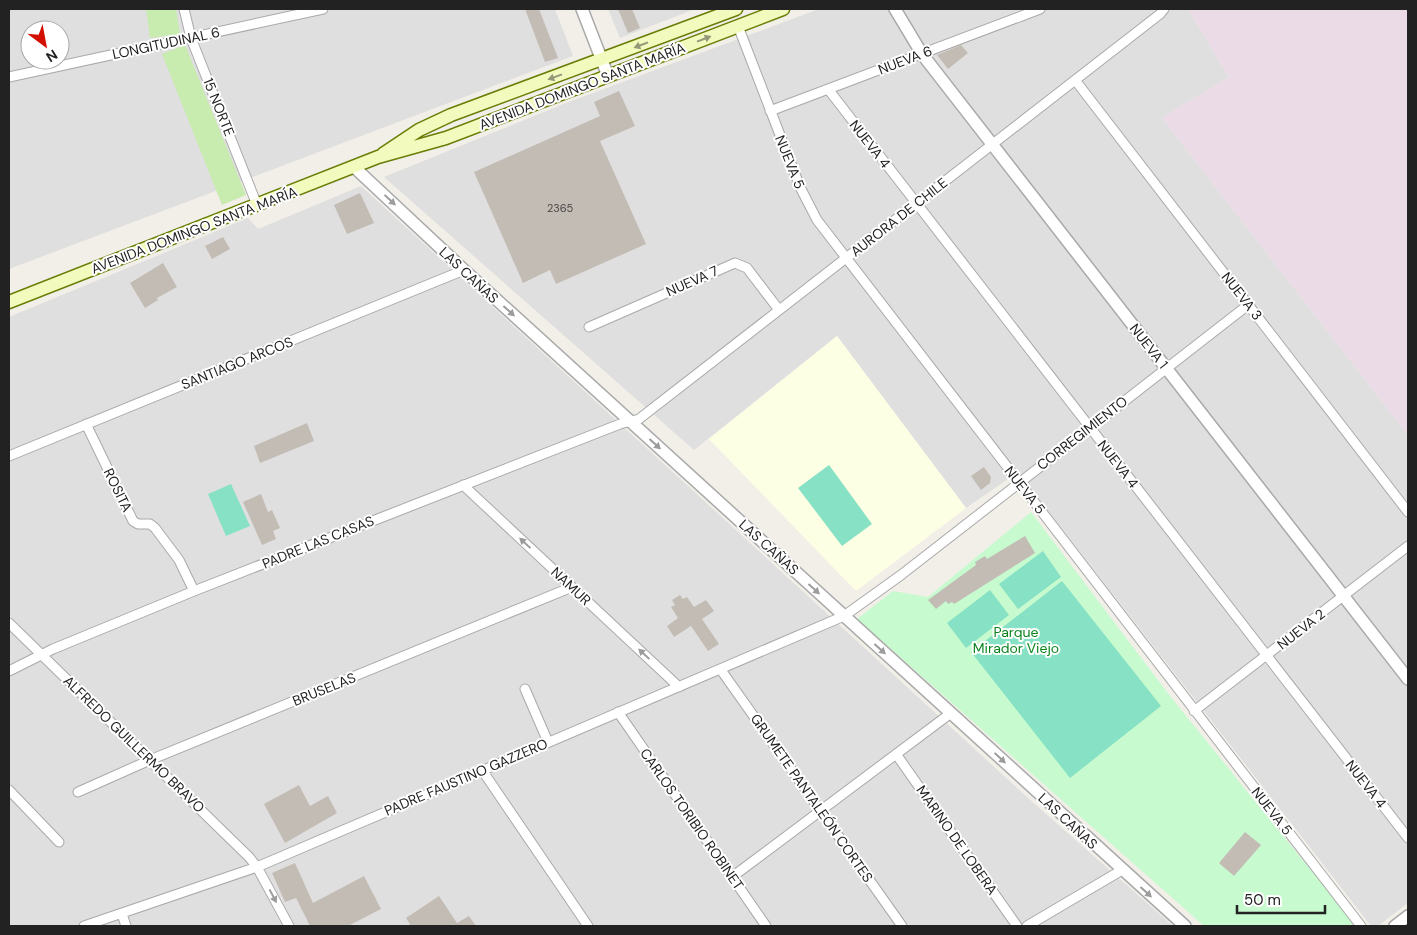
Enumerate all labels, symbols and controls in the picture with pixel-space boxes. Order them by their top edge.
north arrow [20,20,70,70]
street label: LONGITUDINAL 6 [110,23,222,63]
one-way arrow [697,35,712,43]
street label: AVENIDA DOMINGO SANTA MARÍA [476,38,688,134]
one-way arrow [633,41,648,49]
street label: NUEVA 6 [875,41,935,79]
text: N [43,46,61,66]
one-way arrow [548,74,563,81]
street label: 15 NORTE [199,75,239,139]
street label: NUEVA 4 [846,116,895,172]
street label: NUEVA 5 [771,133,809,191]
street label: AURORA DE CHILE [847,174,951,260]
street label: AVENIDA DOMINGO SANTA MARÍA [88,182,300,278]
one-way arrow [383,194,395,206]
house number: 2365 [547,201,573,215]
street label: LAS CAÑAS [436,243,502,307]
street label: NUEVA 7 [663,262,721,300]
street label: NUEVA 3 [1218,268,1266,324]
one-way arrow [502,305,514,317]
street label: NUEVA 1 [1126,320,1172,372]
street label: SANTIAGO ARCOS [179,332,295,394]
street label: CORREGIMIENTO [1033,392,1131,474]
street label: NUEVA 4 [1094,436,1143,492]
one-way arrow [649,438,662,449]
street label: NUEVA 5 [1001,462,1049,518]
street label: ROSITA [100,465,136,515]
street label: PADRE LAS CASAS [259,511,377,573]
street label: LAS CAÑAS [735,515,803,579]
one-way arrow [519,537,531,549]
street label: NAMUR [547,563,595,609]
one-way arrow [807,583,819,595]
street label: NUEVA 2 [1273,605,1329,653]
park label: Parque Mirador Viejo [973,623,1059,657]
one-way arrow [873,643,885,655]
one-way arrow [638,648,650,660]
street label: BRUSELAS [290,668,358,710]
street label: ALFREDO GUILLERMO BRAVO [60,672,209,816]
street label: GRUMETE PANTALEÓN CORTES [747,710,877,886]
street label: PADRE FAUSTINO GAZZERO [382,734,551,820]
street label: CARLOS TORIBIO ROBINET [636,745,748,893]
one-way arrow [994,752,1006,764]
street label: NUEVA 4 [1342,756,1391,812]
street label: MARINO DE LOBERA [913,782,1001,898]
street label: NUEVA 5 [1248,783,1296,839]
street label: LAS CAÑAS [1035,789,1101,853]
scale bar [1237,882,1324,914]
one-way arrow [1139,886,1152,897]
one-way arrow [269,889,277,904]
text: 50 m [1244,890,1281,910]

